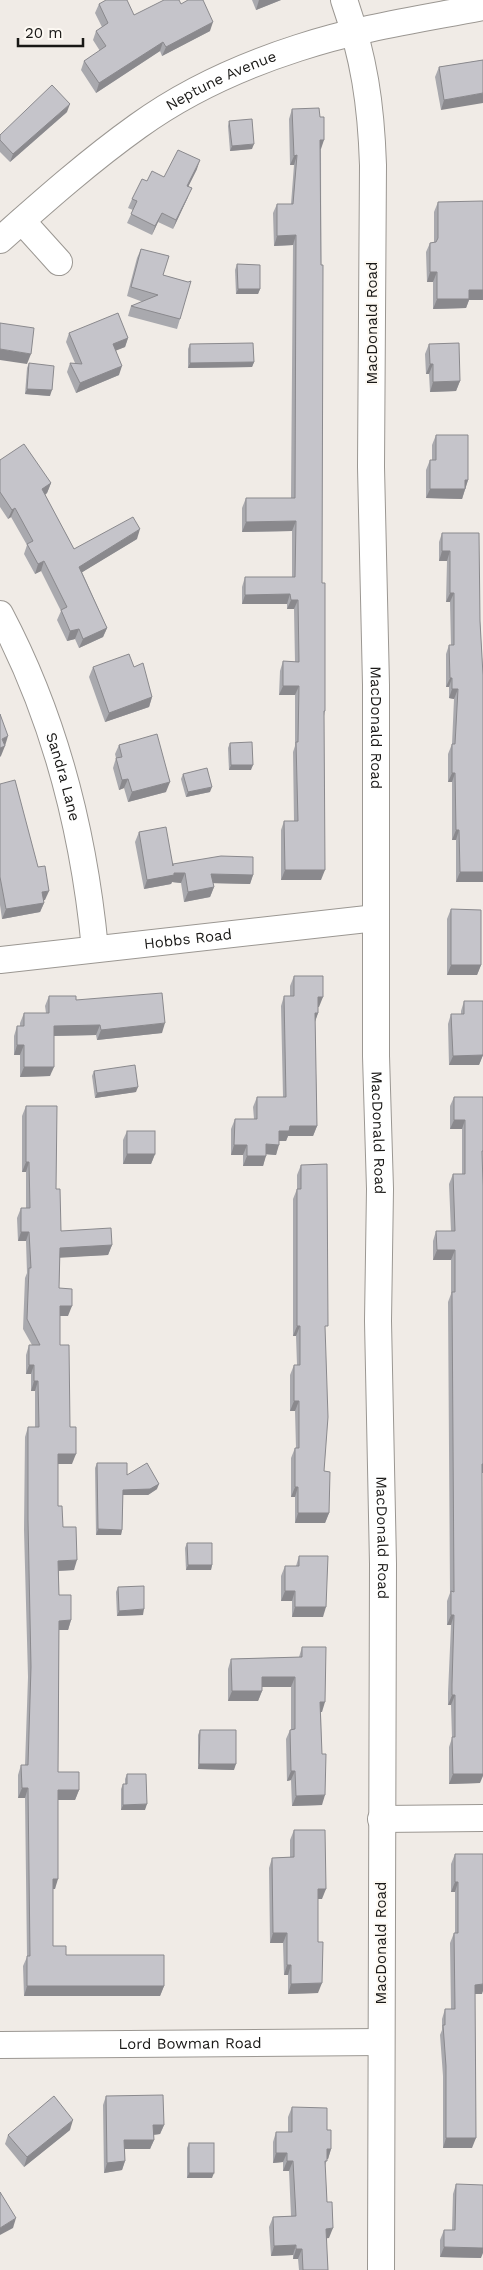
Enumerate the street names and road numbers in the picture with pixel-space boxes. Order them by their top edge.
street label: Neptune Avenue [162,47,279,114]
street label: MacDonald Road [363,262,381,384]
street label: MacDonald Road [367,666,385,789]
street label: Sandra Lane [42,730,84,823]
street label: Hobbs Road [143,925,233,953]
street label: MacDonald Road [367,1071,389,1194]
street label: MacDonald Road [372,1476,392,1599]
street label: MacDonald Road [372,1882,390,2004]
street label: Lord Bowman Road [118,2034,262,2053]

